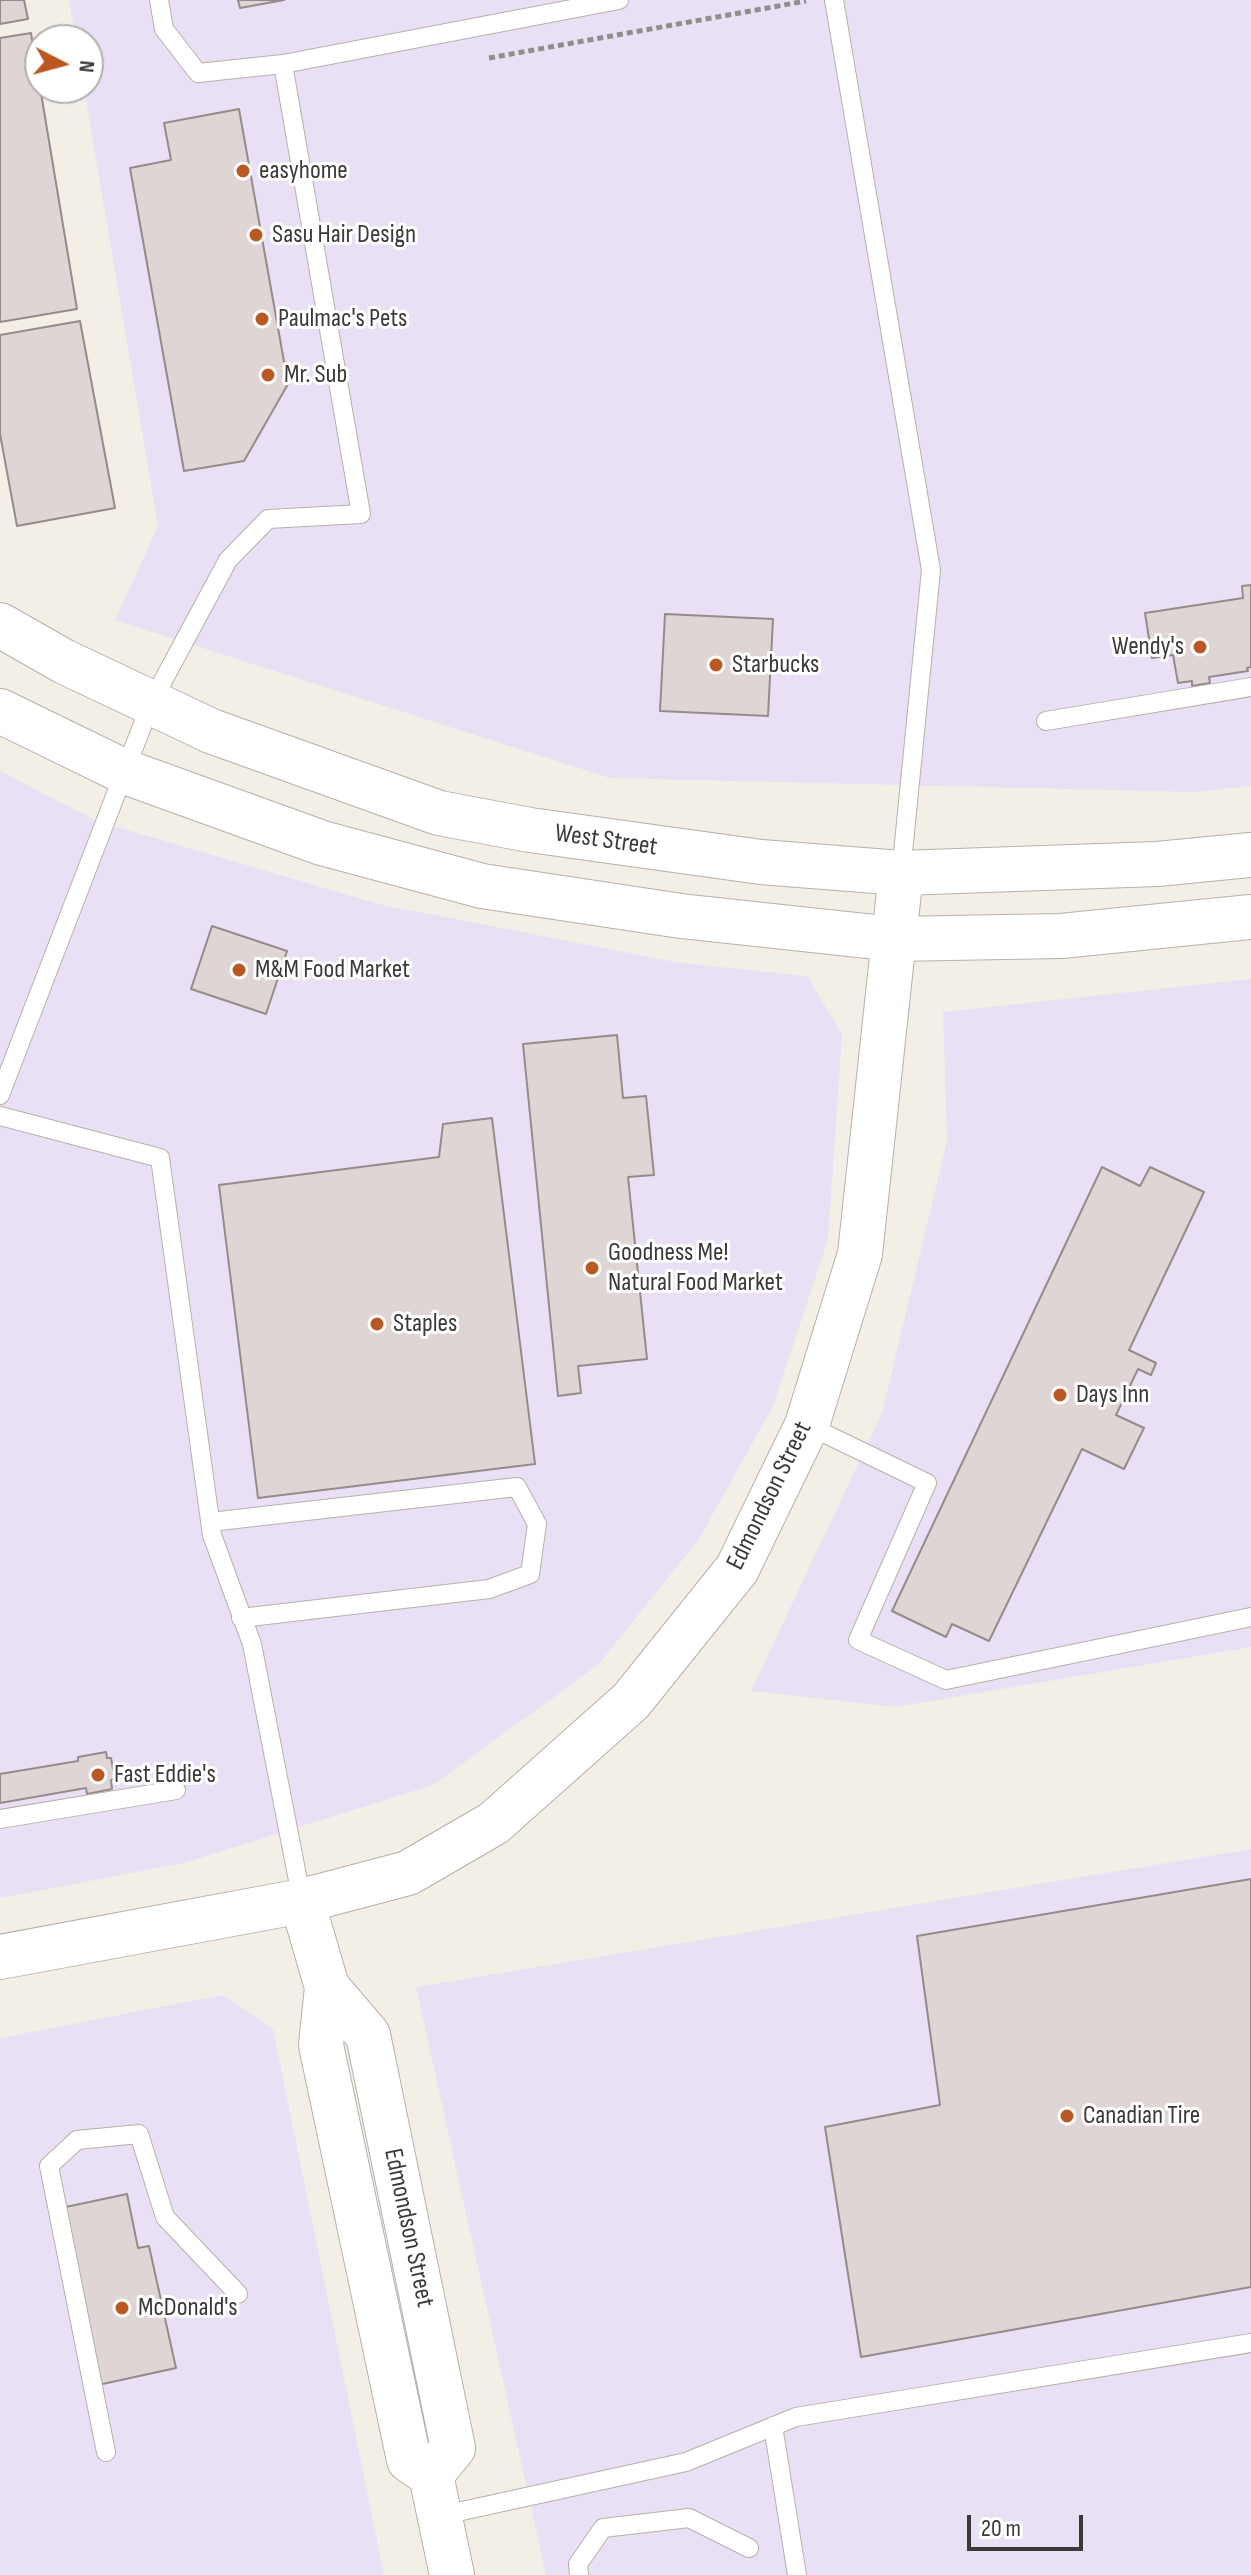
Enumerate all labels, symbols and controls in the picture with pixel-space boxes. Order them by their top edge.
north arrow [24,24,104,104]
text: N [72,59,100,74]
place label: easyhome [259,155,348,187]
marker: easyhome [234,162,252,180]
place label: Sasu Hair Design [272,219,416,251]
marker: Sasu Hair Design [247,226,265,244]
place label: Paulmac's Pets [278,303,407,335]
marker: Paulmac's Pets [253,310,271,328]
place label: Mr. Sub [284,359,347,391]
marker: Mr. Sub [259,366,277,384]
place label: Wendy's [1112,631,1184,663]
marker: Wendy's [1191,638,1209,656]
place label: Starbucks [732,649,819,681]
marker: Starbucks [707,656,725,674]
street label: West Street [553,818,659,864]
place label: M&M Food Market [255,954,410,986]
marker: M&M Food Market [230,961,248,979]
place label: Goodness Me! Natural Food Market [608,1237,783,1298]
marker: Goodness Me! Natural Food Market [583,1259,601,1277]
place label: Staples [393,1308,457,1340]
marker: Staples [368,1315,386,1333]
place label: Days Inn [1076,1379,1149,1411]
marker: Days Inn [1051,1386,1069,1404]
street label: Edmondson Street [721,1417,819,1575]
place label: Fast Eddie's [114,1759,216,1791]
marker: Fast Eddie's [89,1766,107,1784]
place label: Canadian Tire [1083,2100,1200,2132]
marker: Canadian Tire [1058,2107,1076,2125]
street label: Edmondson Street [376,2146,440,2310]
place label: McDonald's [138,2292,238,2324]
marker: McDonald's [113,2299,131,2317]
scale bar [971,2499,1087,2549]
text: 20 m [981,2514,1021,2543]

